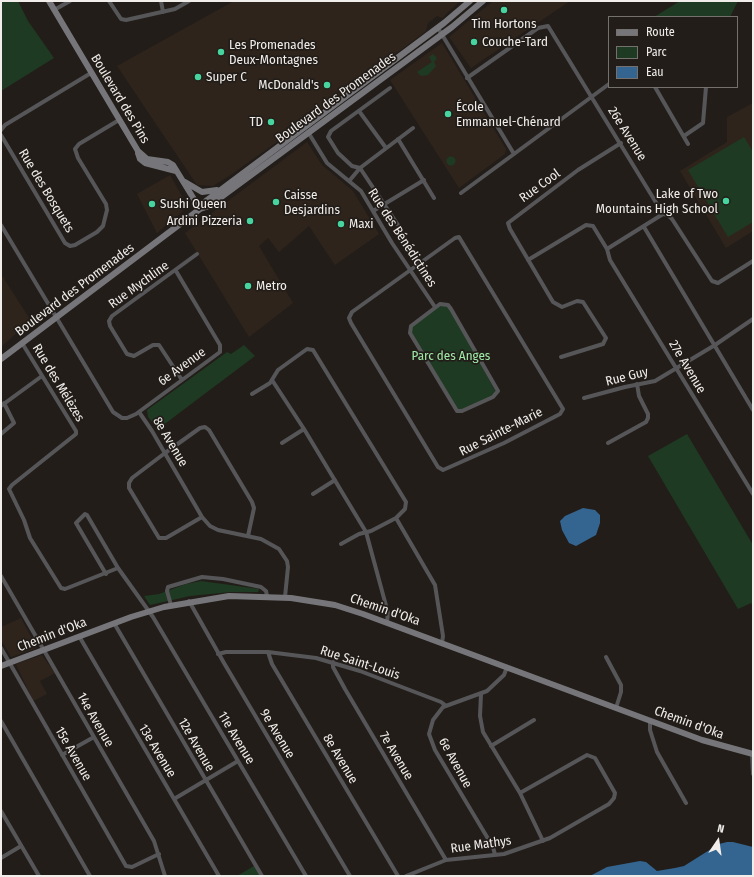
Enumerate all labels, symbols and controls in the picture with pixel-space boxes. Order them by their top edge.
marker: Tim Hortons [499,5,509,15]
place label: Tim Hortons [472,16,536,32]
legend [608,16,738,88]
text: Route [646,25,675,39]
place label: Couche-Tard [482,34,548,50]
place label: Les Promenades Deux-Montagnes [229,37,318,68]
marker: Couche-Tard [469,37,479,47]
text: Parc [646,45,667,59]
marker: Les Promenades Deux-Montagnes [216,47,226,57]
street label: Boulevard des Promenades [273,49,399,147]
street label: Boulevard des Pins [87,52,153,146]
text: Eau [646,65,664,79]
place label: Super C [206,69,247,85]
marker: Super C [193,72,203,82]
place label: McDonald's [258,77,319,93]
marker: McDonald's [322,80,332,90]
place label: École Emmanuel-Chénard [456,99,561,130]
street label: 26e Avenue [604,104,650,164]
marker: École Emmanuel-Chénard [443,109,453,119]
place label: TD [249,114,263,130]
marker: TD [266,117,276,127]
street label: Rue des Bosquets [15,146,77,236]
street label: Rue Cool [516,166,564,206]
street label: Rue des Bénédictines [364,186,440,290]
place label: Lake of Two Mountains High School [596,186,718,217]
place label: Caisse Desjardins [284,187,340,218]
place label: Sushi Queen [160,196,227,212]
marker: Lake of Two Mountains High School [721,196,731,206]
marker: Caisse Desjardins [271,197,281,207]
marker: Sushi Queen [147,199,157,209]
place label: Ardini Pizzeria [167,213,242,229]
marker: Ardini Pizzeria [245,216,255,226]
place label: Maxi [349,216,374,232]
marker: Maxi [336,219,346,229]
street label: Boulevard des Promenades [12,240,138,340]
street label: Rue Mychline [106,258,172,312]
place label: Metro [256,278,287,294]
marker: Metro [243,281,253,291]
street label: 27e Avenue [665,338,709,396]
street label: Rue des Mélèzes [29,341,87,425]
street label: 6e Avenue [155,345,209,389]
park label: Parc des Anges [412,348,490,364]
street label: Rue Guy [604,364,650,390]
street label: Rue Sainte-Marie [457,404,545,460]
street label: 8e Avenue [149,414,191,470]
street label: Chemin d'Oka [348,591,422,629]
street label: Chemin d'Oka [15,615,89,655]
street label: Rue Saint-Louis [318,643,402,683]
street label: 14e Avenue [73,690,117,750]
street label: Chemin d'Oka [652,703,726,743]
street label: 9e Avenue [256,706,298,762]
street label: 11e Avenue [214,709,258,767]
street label: 12e Avenue [174,716,218,774]
street label: 13e Avenue [135,721,179,781]
street label: 15e Avenue [51,724,95,784]
street label: 7e Avenue [376,729,416,783]
street label: 8e Avenue [319,731,361,787]
street label: 6e Avenue [435,735,475,791]
north arrow [698,821,738,861]
text: N [716,822,725,836]
street label: Rue Mathys [450,833,512,857]

